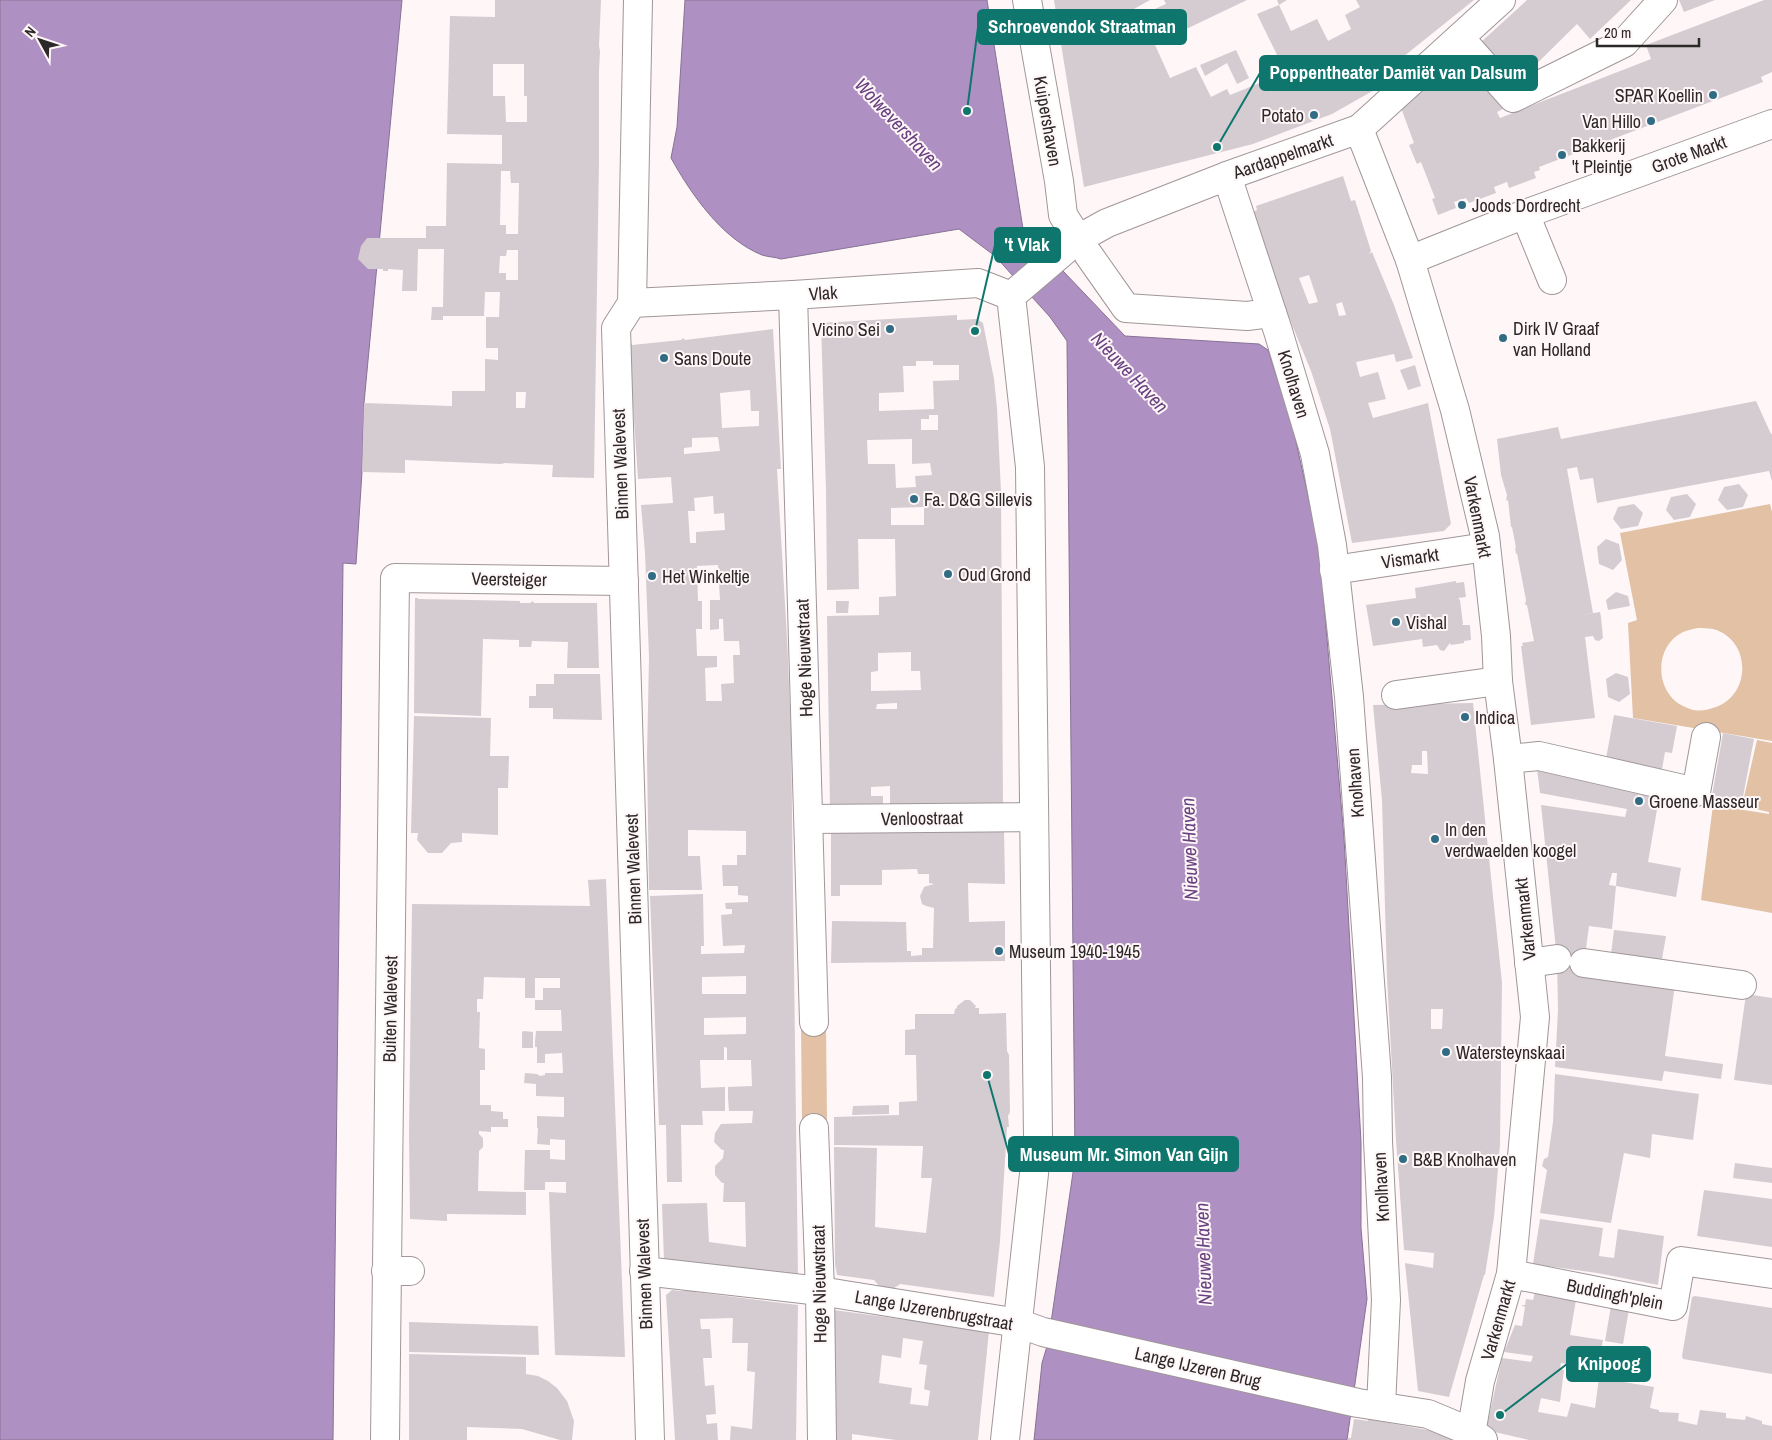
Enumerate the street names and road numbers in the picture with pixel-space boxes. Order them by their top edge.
street label: Kuipershaven [1028,74,1068,168]
street label: Aardappelmarkt [1229,127,1336,185]
street label: Grote Markt [1648,129,1730,179]
street label: Vlak [808,279,839,306]
street label: Knolhaven [1272,347,1316,421]
street label: Binnen Walevest [606,408,634,520]
street label: Varkenmarkt [1458,474,1498,560]
street label: Vismarkt [1380,542,1440,574]
street label: Veersteiger [471,566,547,592]
street label: Hoge Nieuwstraat [789,599,819,717]
street label: Knolhaven [1340,747,1370,819]
street label: Venloostraat [881,805,963,831]
street label: Binnen Walevest [619,813,647,925]
street label: Varkenmarkt [1508,877,1542,961]
street label: Buiten Walevest [377,955,403,1063]
street label: Knolhaven [1367,1152,1395,1222]
street label: Binnen Walevest [630,1218,658,1330]
street label: Hoge Nieuwstraat [805,1225,833,1343]
street label: Buddingh'plein [1564,1272,1666,1316]
street label: Varkenmarkt [1475,1277,1521,1363]
street label: Lange IJzerenbrugstraat [853,1284,1015,1336]
street label: Lange IJzeren Brug [1132,1340,1264,1394]

